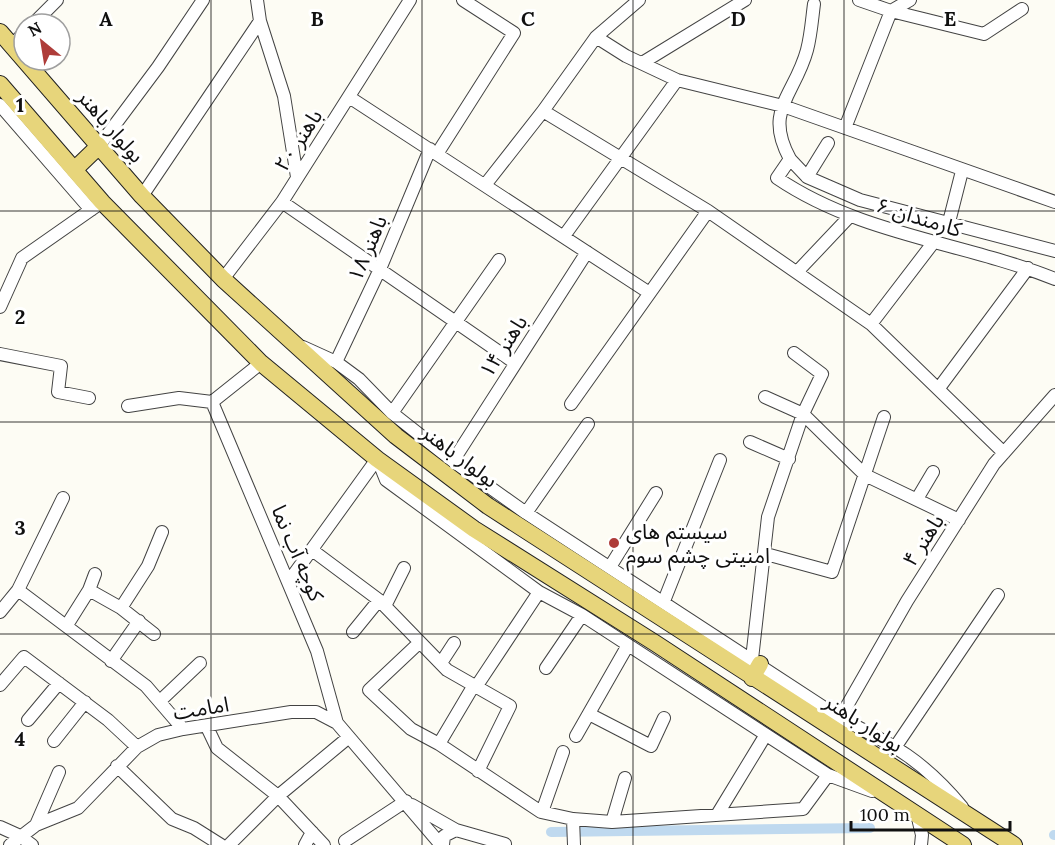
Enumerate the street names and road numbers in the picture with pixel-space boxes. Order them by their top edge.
street label: بولوار باهنر [71,83,150,168]
street label: باهنر ۲۰ [268,104,328,176]
street label: کارمندان ۶ [873,191,965,243]
street label: باهنر ۱۸ [341,211,393,285]
street label: باهنر ۱۴ [473,310,533,382]
street label: بولوار باهنر [416,418,503,493]
street label: کوچه آب نما [266,501,330,606]
street label: باهنر ۴ [896,509,950,571]
street label: بولوار باهنر [819,687,908,758]
street label: امامت [171,690,231,726]

